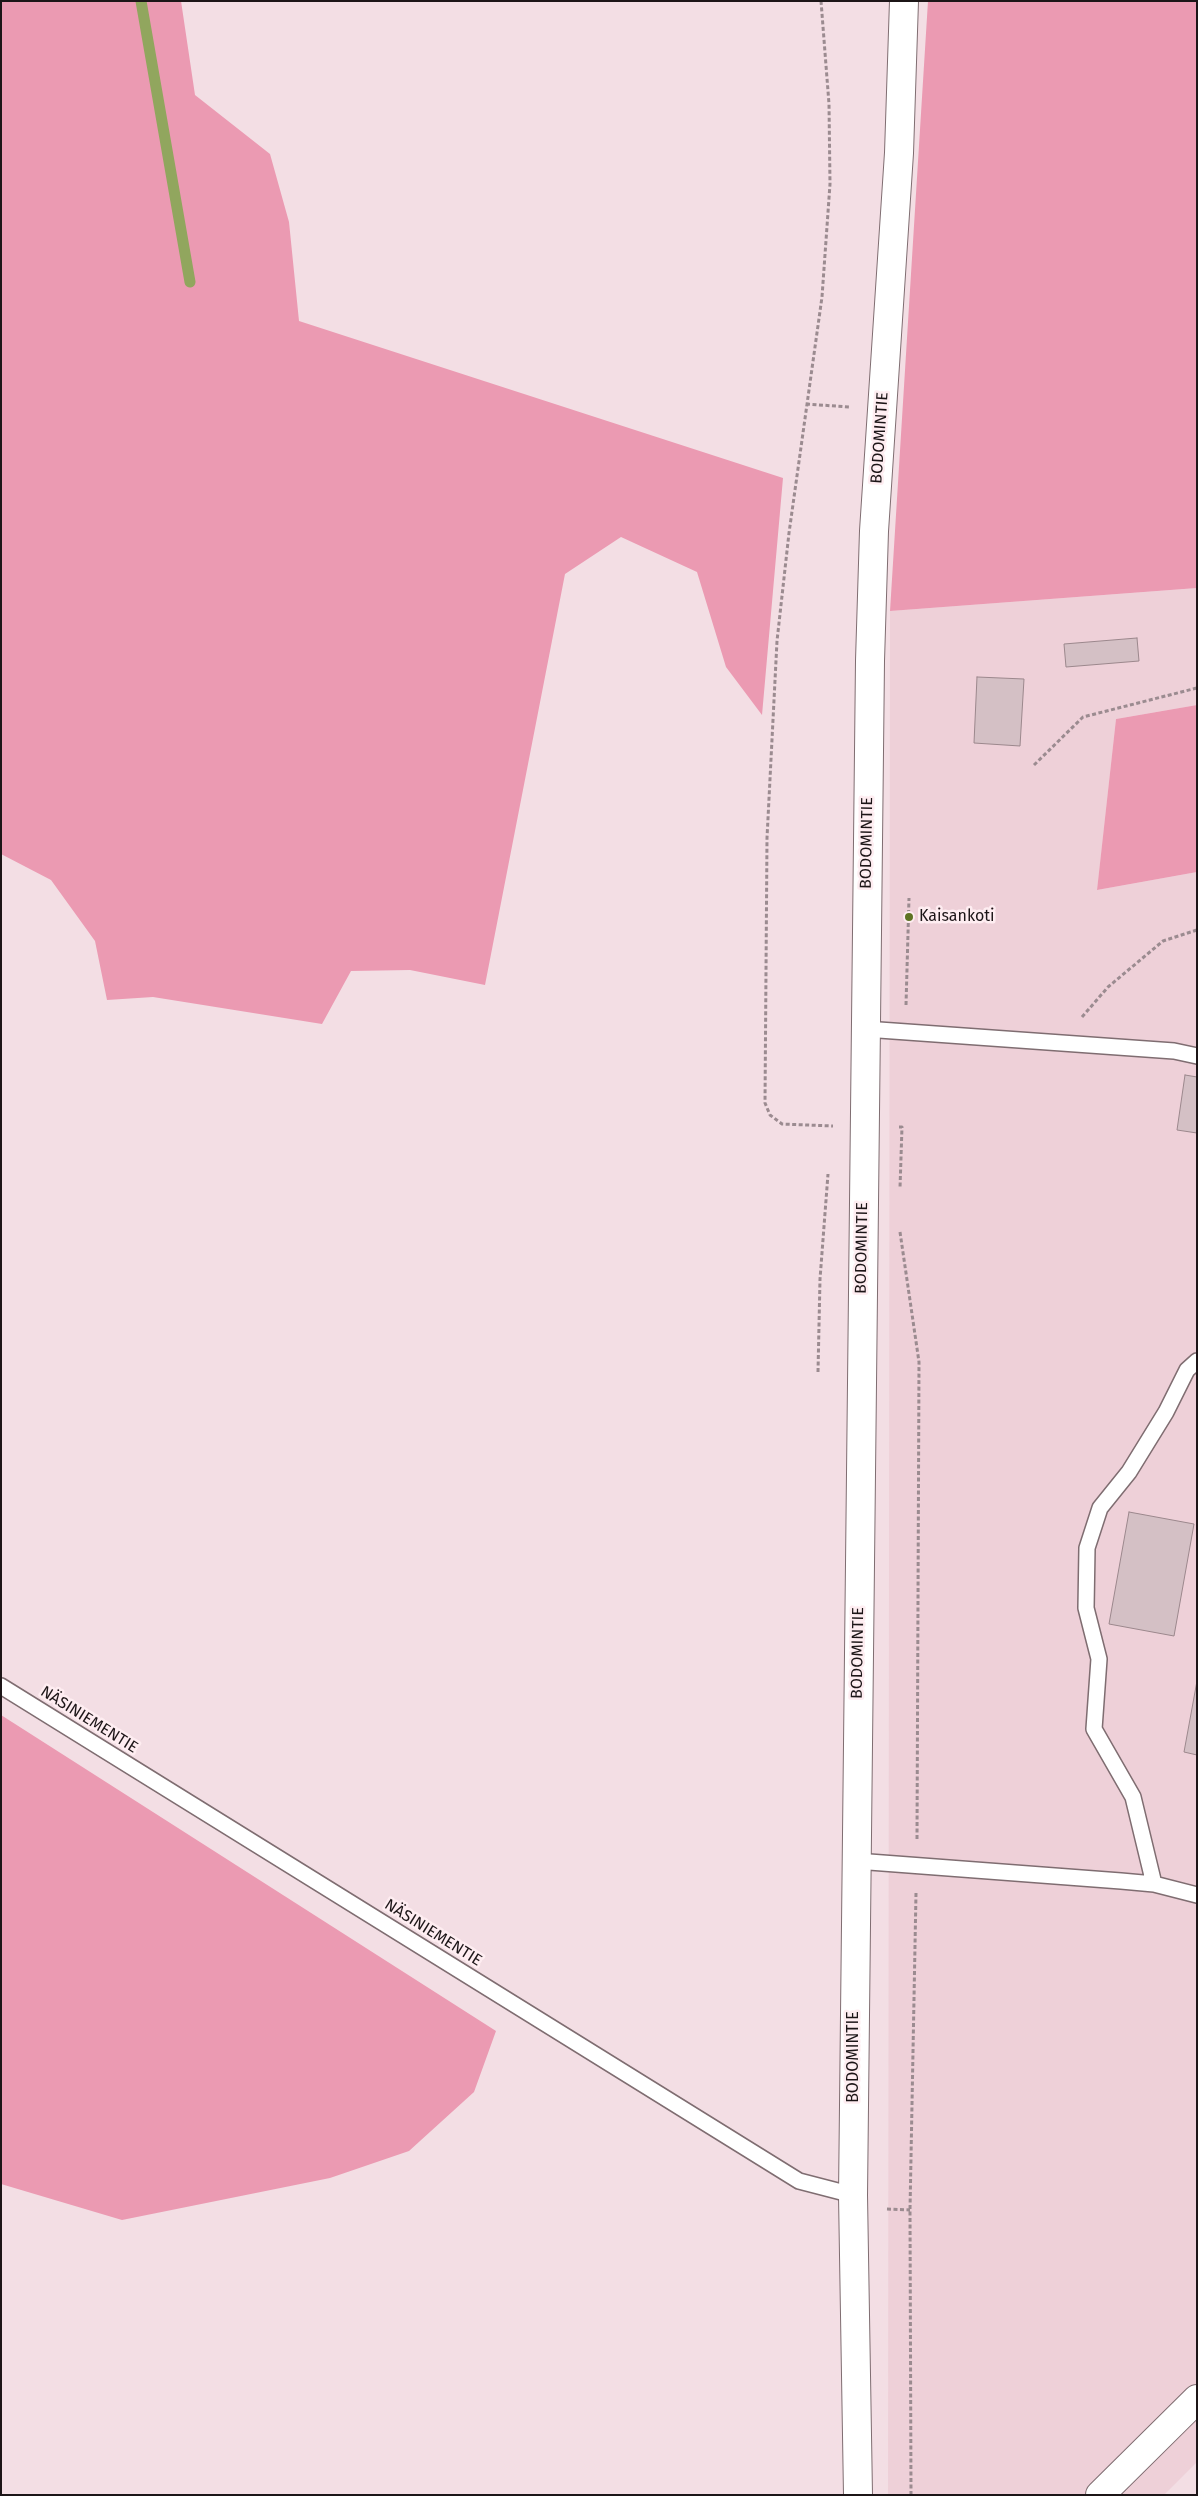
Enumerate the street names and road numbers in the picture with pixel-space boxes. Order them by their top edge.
street label: BODOMINTIE [867,392,893,484]
street label: BODOMINTIE [857,797,877,889]
street label: BODOMINTIE [852,1202,872,1294]
street label: BODOMINTIE [848,1607,868,1699]
street label: NÄSINIEMENTIE [37,1682,141,1758]
street label: NÄSINIEMENTIE [381,1895,485,1971]
street label: BODOMINTIE [844,2011,864,2103]

